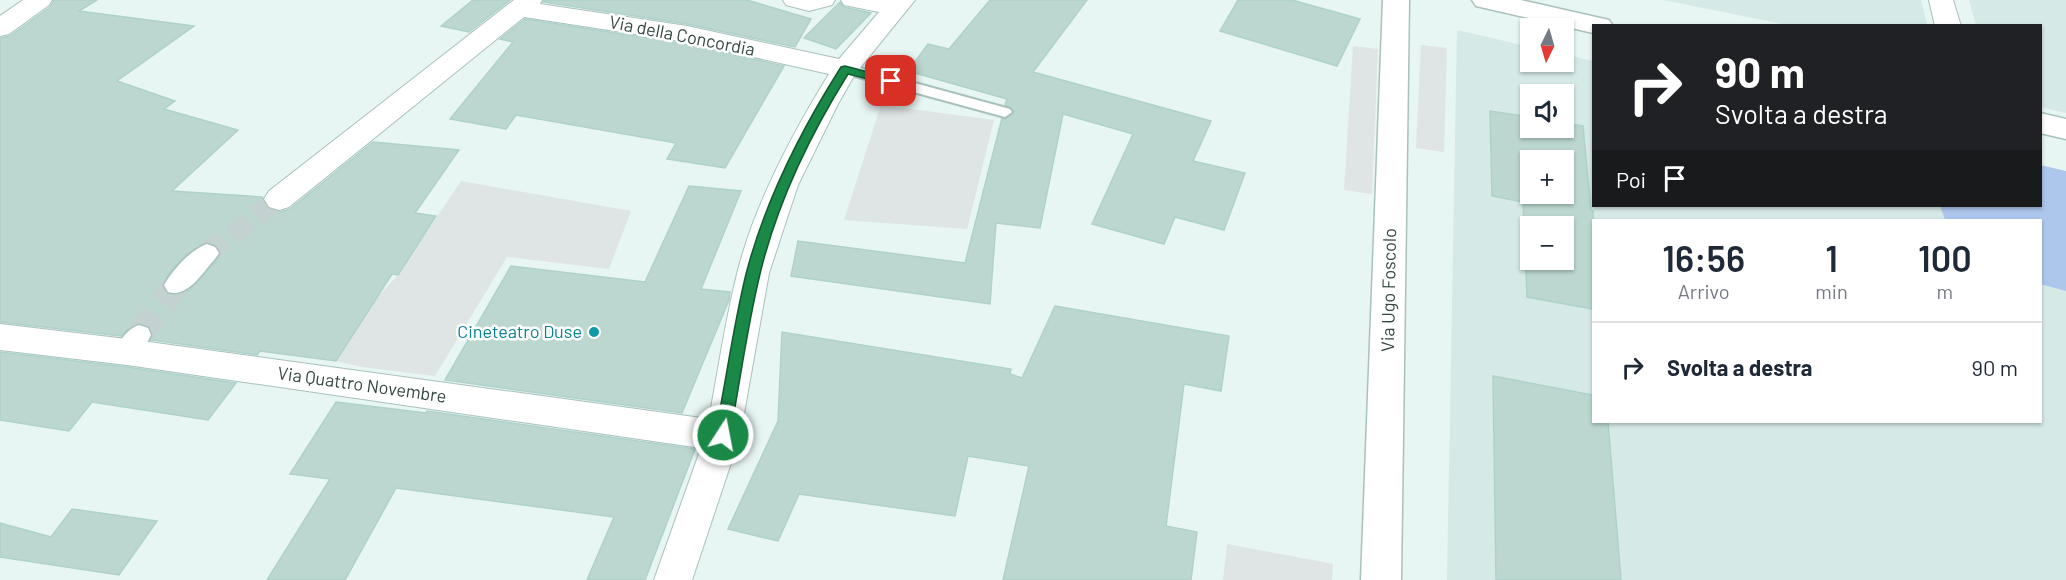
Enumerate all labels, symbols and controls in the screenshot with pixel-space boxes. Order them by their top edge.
street label: Via della Concordia [607,10,757,60]
north arrow [1520,18,1574,72]
map controls [1520,18,1574,270]
text: 90 m [1715,46,1805,96]
icon: right [1616,48,1694,126]
pin [865,55,916,106]
icon: arrive [874,64,907,97]
button: sound [1520,84,1574,138]
text: Svolta a destra [1715,97,1888,129]
button: + [1520,150,1574,204]
icon: arrive [1658,162,1691,195]
text: Poi [1616,166,1646,192]
button: − [1520,216,1574,270]
street label: Via Ugo Foscolo [1376,228,1400,352]
text: 16:56 [1662,236,1745,279]
text: 1 [1825,236,1838,279]
text: 100 [1918,236,1972,279]
text: Arrivo [1678,279,1730,303]
text: min [1815,279,1848,303]
text: m [1937,279,1953,303]
place label: Cineteatro Duse [457,320,582,342]
marker: Cineteatro Duse [587,325,601,339]
icon: right [1616,351,1649,384]
text: Svolta a destra [1667,354,1812,380]
text: 90 m [1972,354,2018,380]
street label: Via Quattro Novembre [276,361,448,407]
position arrow [691,403,755,467]

